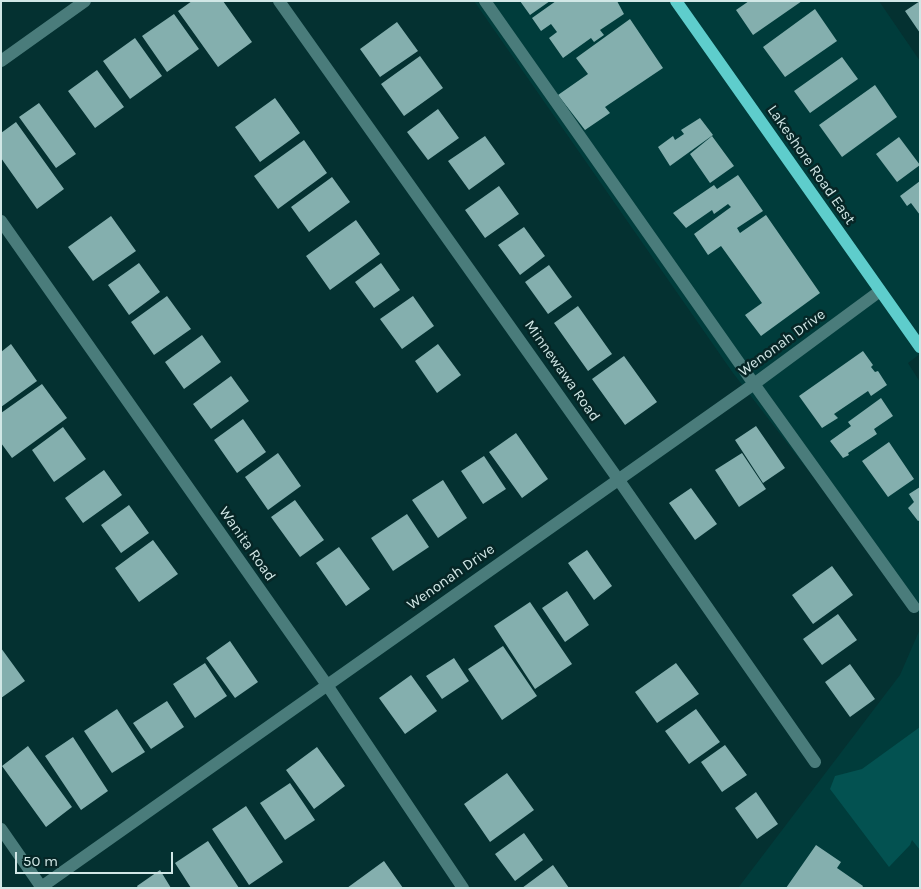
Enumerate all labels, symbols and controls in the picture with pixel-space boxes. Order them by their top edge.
street label: Lakeshore Road East [763,102,859,228]
street label: Wenonah Drive [735,305,829,381]
street label: Minnewawa Road [520,317,604,425]
street label: Wanita Road [215,503,279,585]
street label: Wenonah Drive [404,540,498,614]
scale bar [18,842,175,874]
text: 50 m [23,852,58,870]

